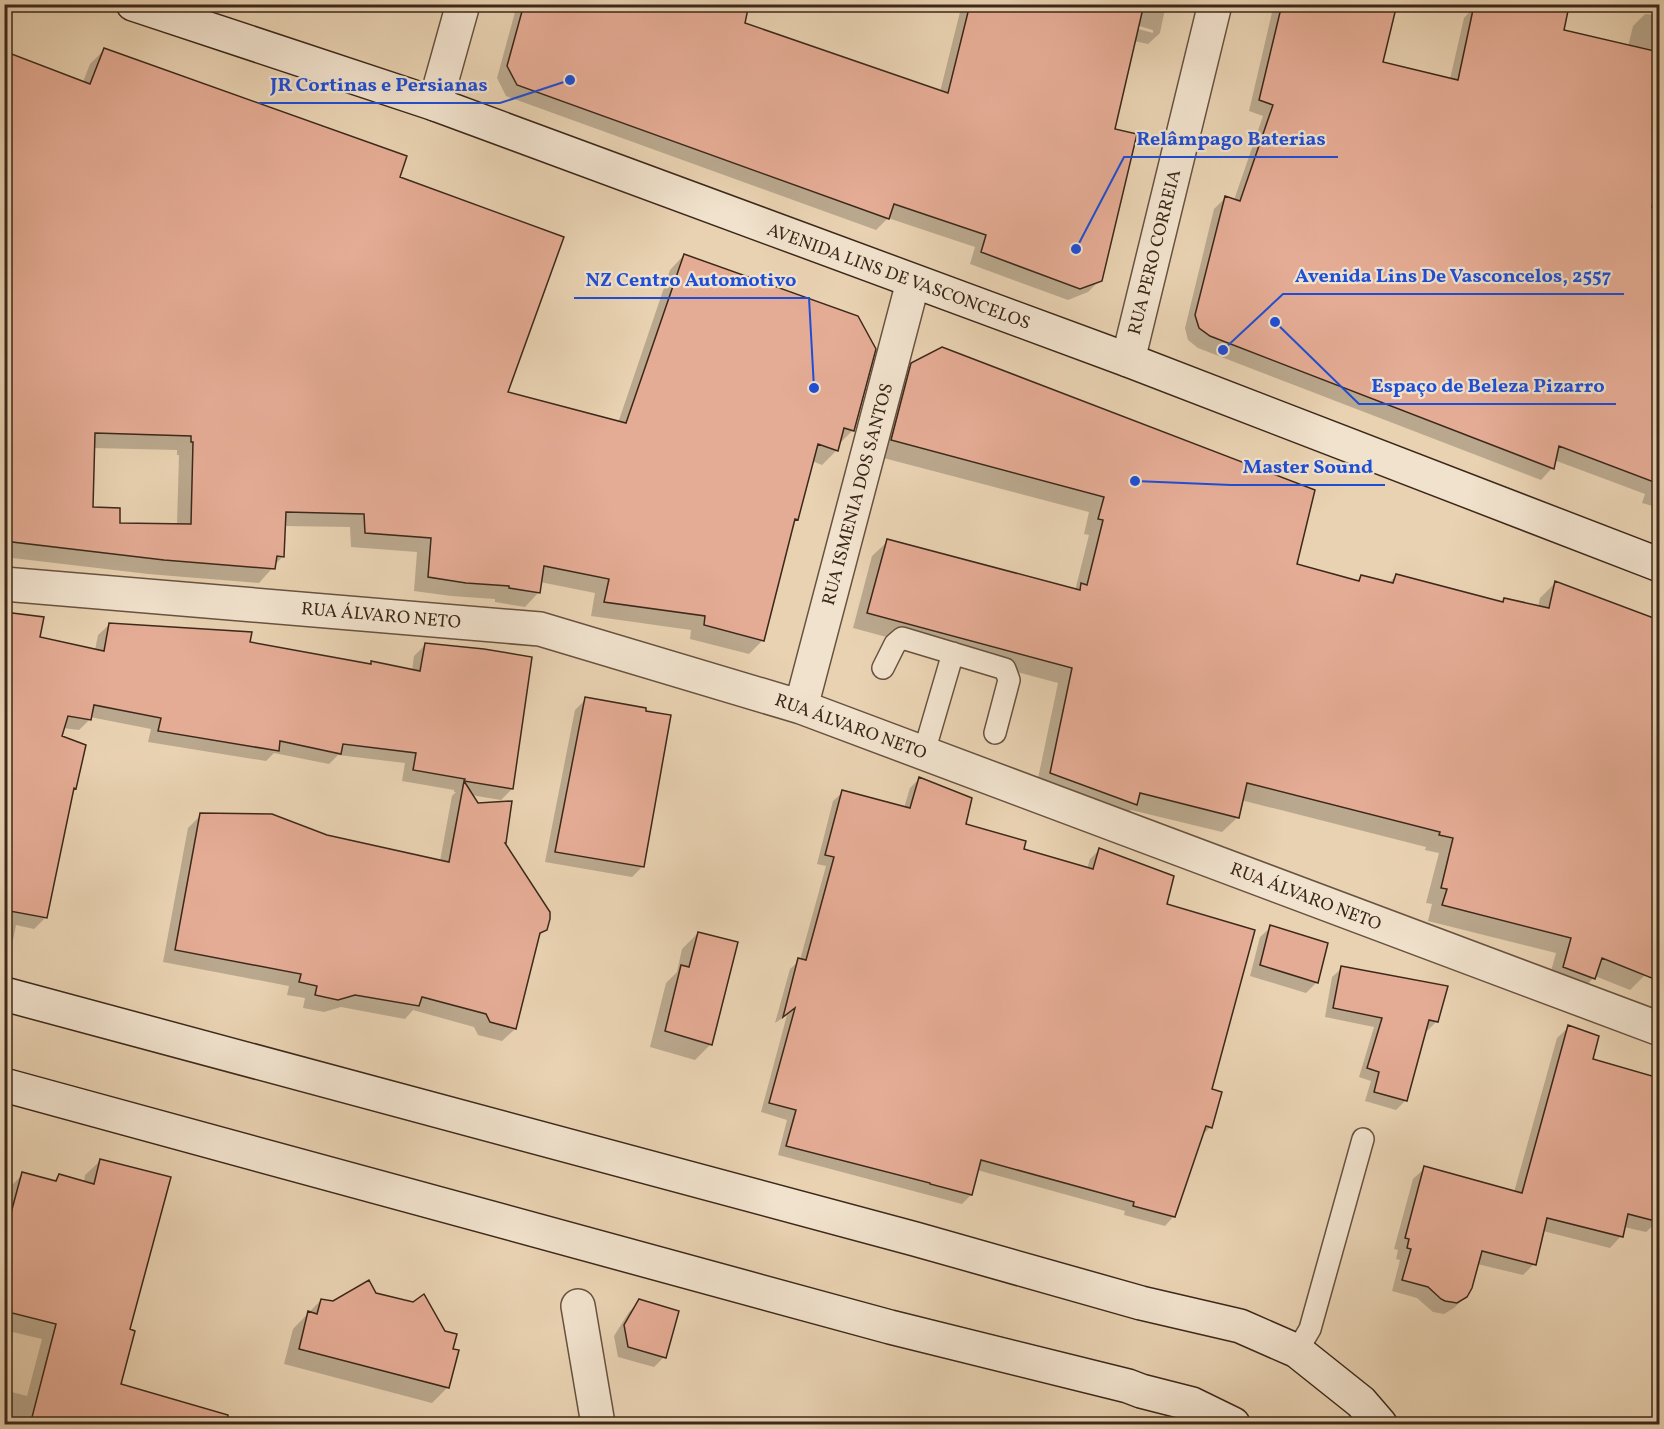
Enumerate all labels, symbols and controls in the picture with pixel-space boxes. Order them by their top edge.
callout: JR Cortinas e Persianas [259,65,500,103]
text: JR Cortinas e Persianas [269,72,488,100]
callout: Relâmpago Baterias [1124,119,1338,157]
text: Relâmpago Baterias [1136,126,1326,154]
street label: RUA PERO CORREIA [1123,167,1188,338]
street label: AVENIDA LINS DE VASCONCELOS [763,218,1034,337]
callout: Avenida Lins De Vasconcelos, 2557 [1283,256,1624,294]
callout: NZ Centro Automotivo [574,260,809,298]
text: Avenida Lins De Vasconcelos, 2557 [1295,263,1611,291]
text: NZ Centro Automotivo [585,267,797,295]
callout: Espaço de Beleza Pizarro [1359,366,1616,404]
text: Espaço de Beleza Pizarro [1371,373,1605,401]
street label: RUA ISMENIA DOS SANTOS [817,380,900,608]
callout: Master Sound [1231,447,1385,485]
text: Master Sound [1243,454,1373,482]
street label: RUA ÁLVARO NETO [300,597,462,636]
street label: RUA ÁLVARO NETO [771,688,930,767]
street label: RUA ÁLVARO NETO [1226,857,1385,938]

